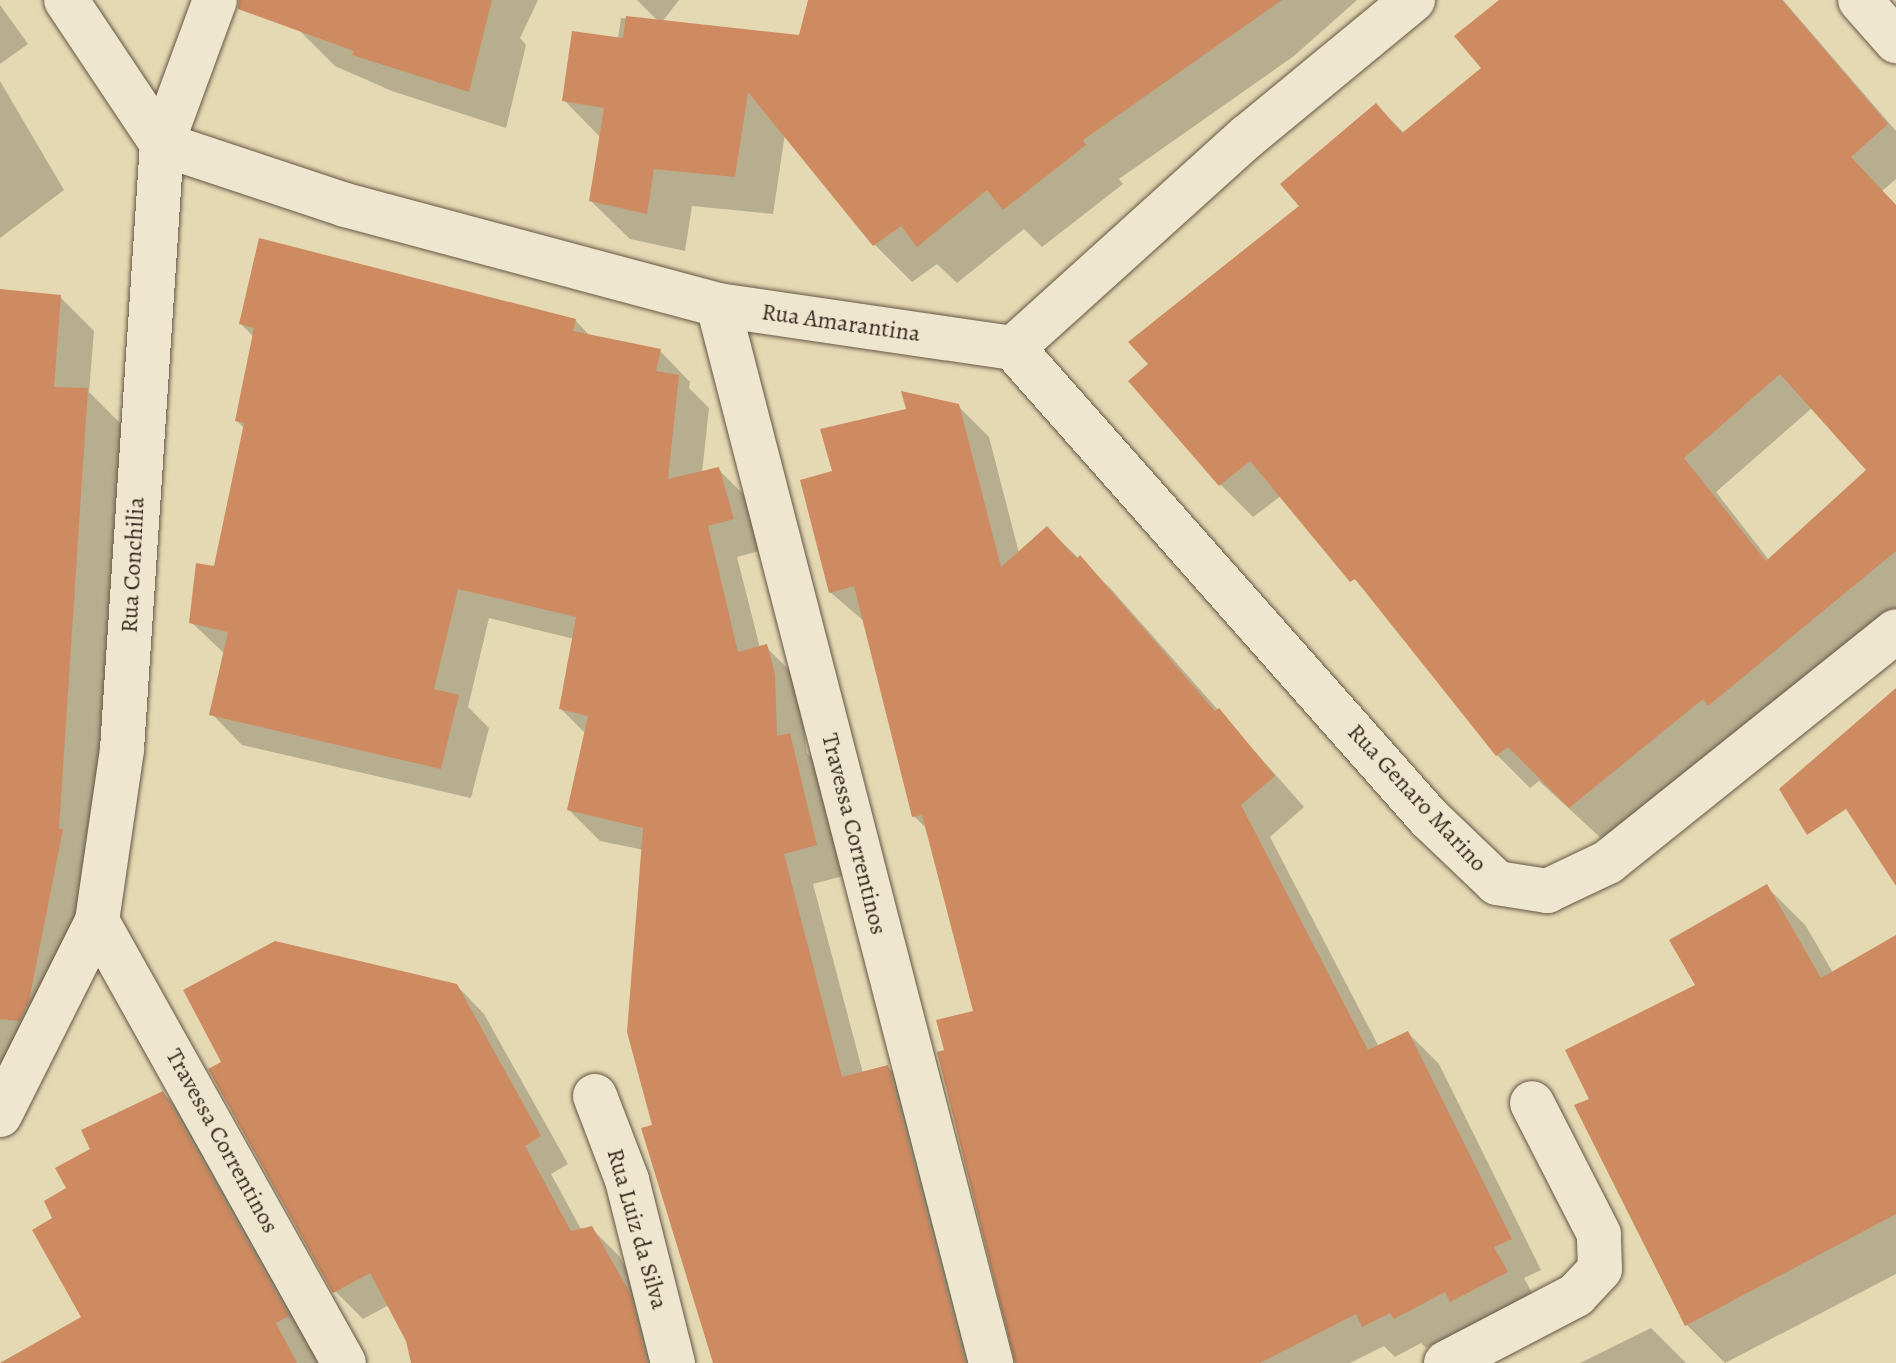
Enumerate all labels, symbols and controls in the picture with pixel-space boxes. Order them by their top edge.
street label: Rua Amarantina [760,298,922,348]
street label: Rua Conchilia [115,496,151,634]
street label: Rua Genaro Marino [1341,718,1493,878]
street label: Travessa Correntinos [815,730,893,938]
street label: Travessa Correntinos [159,1044,285,1238]
street label: Rua Luiz da Silva [600,1145,674,1313]

